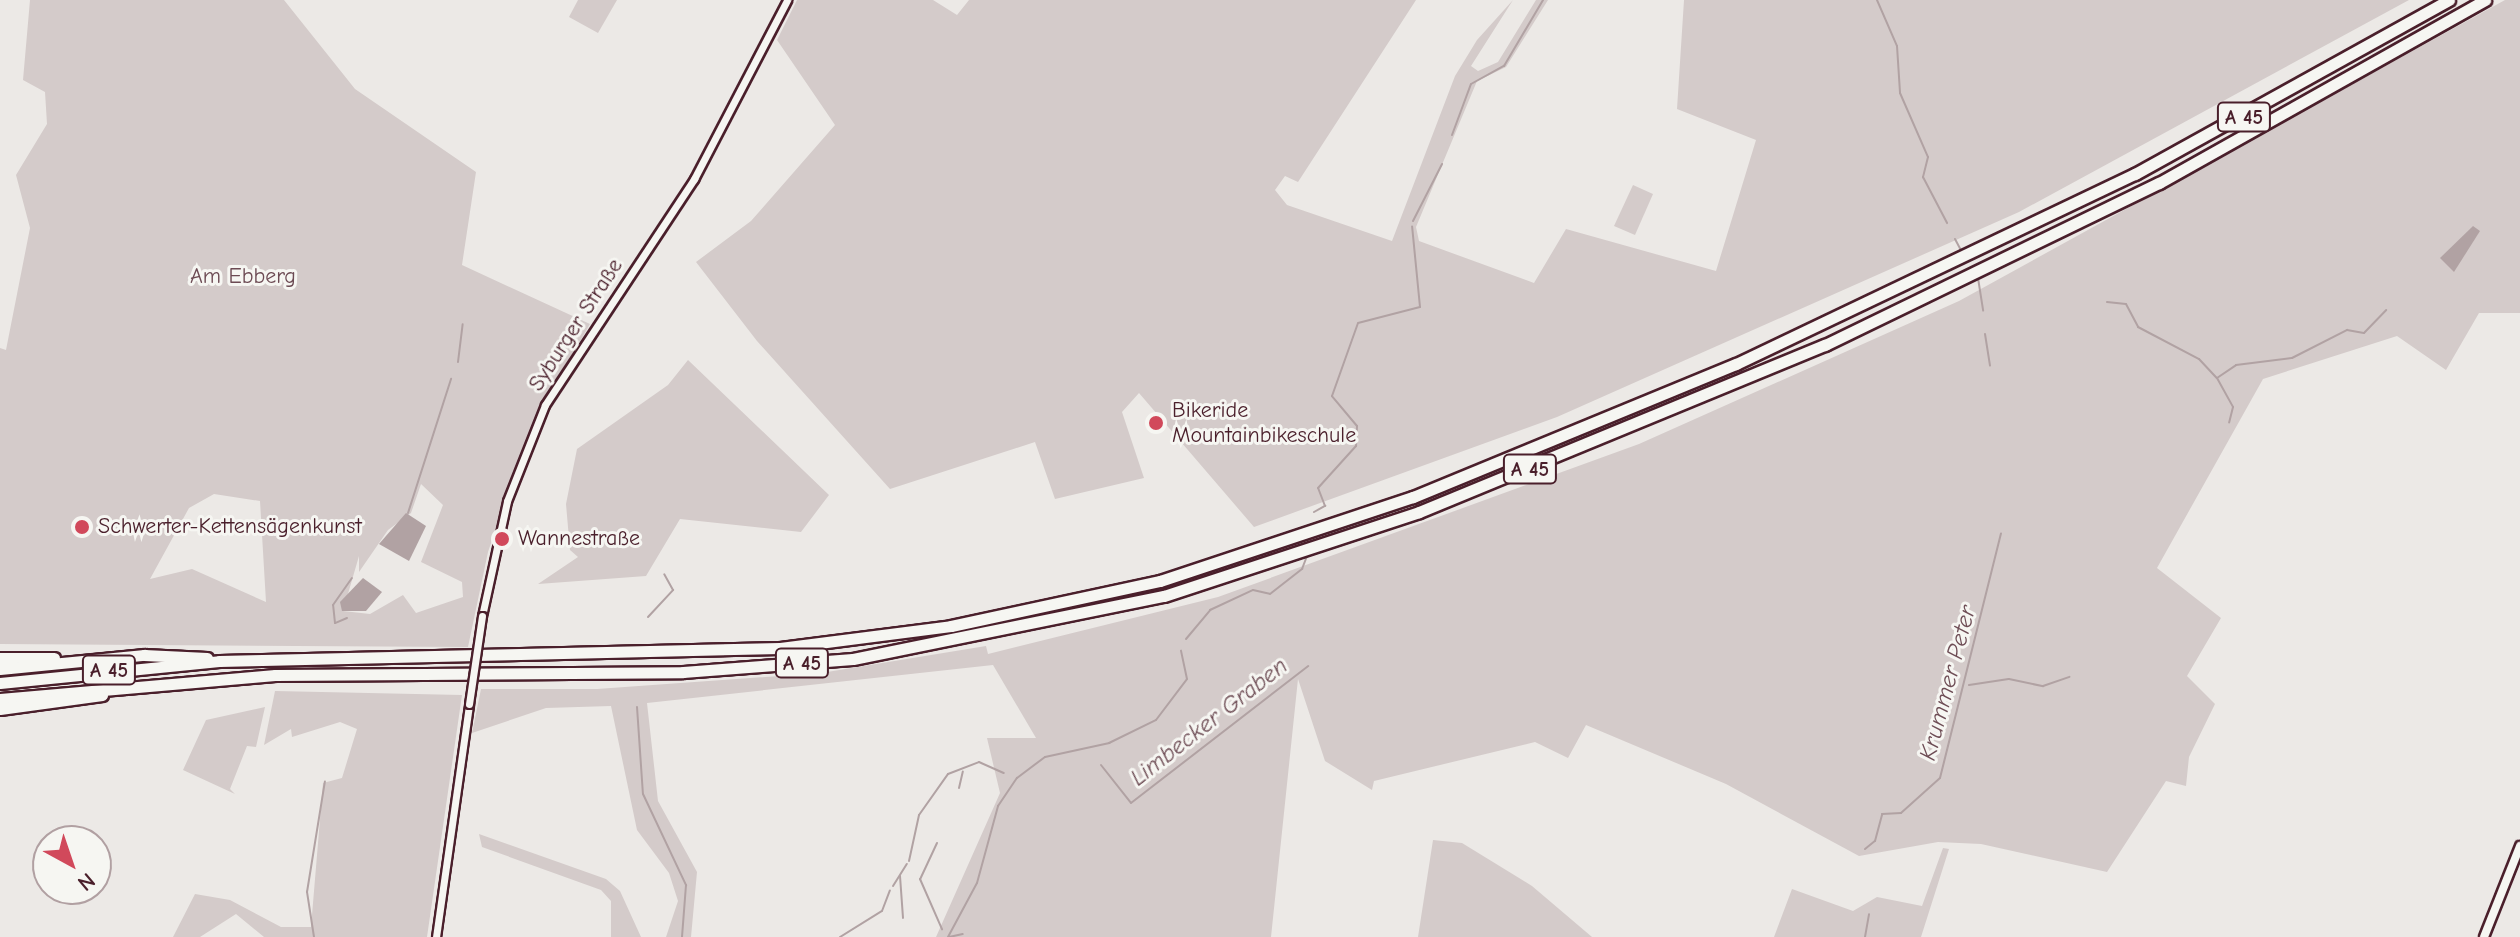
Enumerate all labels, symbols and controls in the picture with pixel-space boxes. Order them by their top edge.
road number: A 45 [2216,101,2272,133]
street label: Syburger Straße [523,254,629,396]
park label: Am Ebberg [190,264,296,290]
place label: Bikeride Mountainbikeschule [1172,397,1356,448]
marker: Bikeride Mountainbikeschule [1147,414,1165,432]
road number: A 45 [1502,453,1558,485]
place label: Schwerter-Kettensägenkunst [98,514,362,540]
marker: Schwerter-Kettensägenkunst [73,518,91,536]
place label: Wannestraße [518,526,640,552]
marker: Wannestraße [493,530,511,548]
water label: Krummer Peter [1914,602,1982,764]
road number: A 45 [774,647,830,679]
water label: Limbecker Graben [1125,652,1293,792]
road number: A 45 [81,654,137,686]
north arrow [32,825,112,905]
text: N [72,867,100,896]

